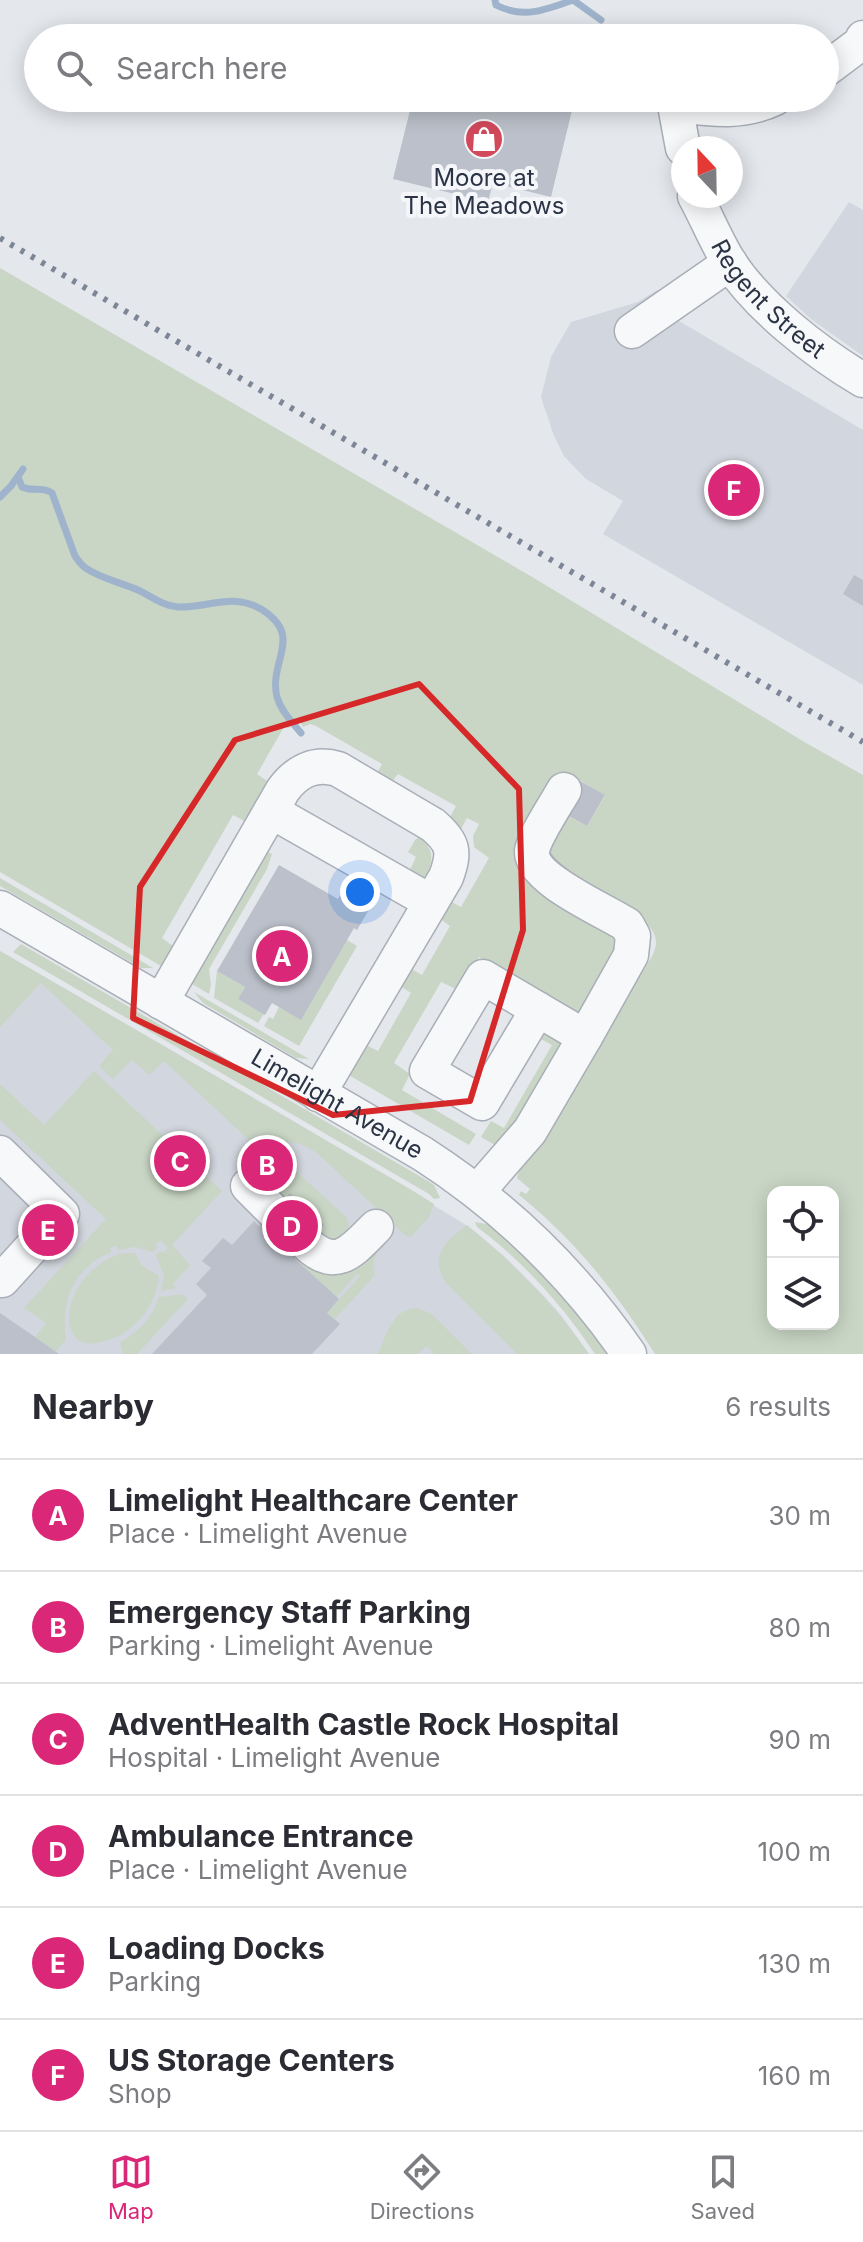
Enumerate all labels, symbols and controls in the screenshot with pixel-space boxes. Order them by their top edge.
search box [24,24,839,112]
icon: search [52,46,96,90]
text: Search here [116,50,288,86]
shop icon: Moore at The Meadows [463,118,505,160]
north arrow [671,136,743,208]
place label: Moore at The Meadows [404,163,564,220]
street label: Regent Street [705,234,831,365]
pin: F [708,460,760,520]
your location [340,872,380,912]
pin: A [256,926,308,986]
street label: Limelight Avenue [246,1042,428,1165]
pin: C [154,1131,206,1191]
pin: B [241,1135,293,1195]
map controls [767,1186,839,1330]
button: locate [767,1186,839,1258]
pin: D [266,1196,318,1256]
pin: E [22,1200,74,1260]
button: layers [767,1258,839,1330]
text: Nearby [32,1386,154,1427]
text: 6 results [725,1391,831,1422]
text: Limelight Healthcare Center [108,1482,518,1518]
text: A [48,1500,68,1531]
text: 30 m [768,1500,831,1531]
text: Place · Limelight Avenue [108,1518,408,1549]
text: Emergency Staff Parking [108,1594,471,1630]
text: B [49,1612,67,1643]
text: 80 m [768,1612,831,1643]
text: Parking · Limelight Avenue [108,1630,433,1661]
text: AdventHealth Castle Rock Hospital [108,1706,619,1742]
text: C [48,1724,68,1755]
text: 90 m [768,1724,831,1755]
text: Hospital · Limelight Avenue [108,1742,441,1773]
text: Ambulance Entrance [108,1818,414,1854]
text: D [49,1836,67,1867]
text: 100 m [758,1836,831,1867]
text: Place · Limelight Avenue [108,1854,408,1885]
text: Loading Docks [108,1930,325,1966]
text: E [50,1948,66,1979]
text: 130 m [758,1948,831,1979]
text: Parking [108,1966,201,1997]
text: US Storage Centers [108,2042,395,2078]
text: F [50,2060,66,2091]
text: 160 m [758,2060,831,2091]
text: Shop [108,2078,172,2109]
tab: Map [108,2150,154,2224]
tab: Directions [370,2150,475,2224]
tab: Saved [691,2150,755,2224]

